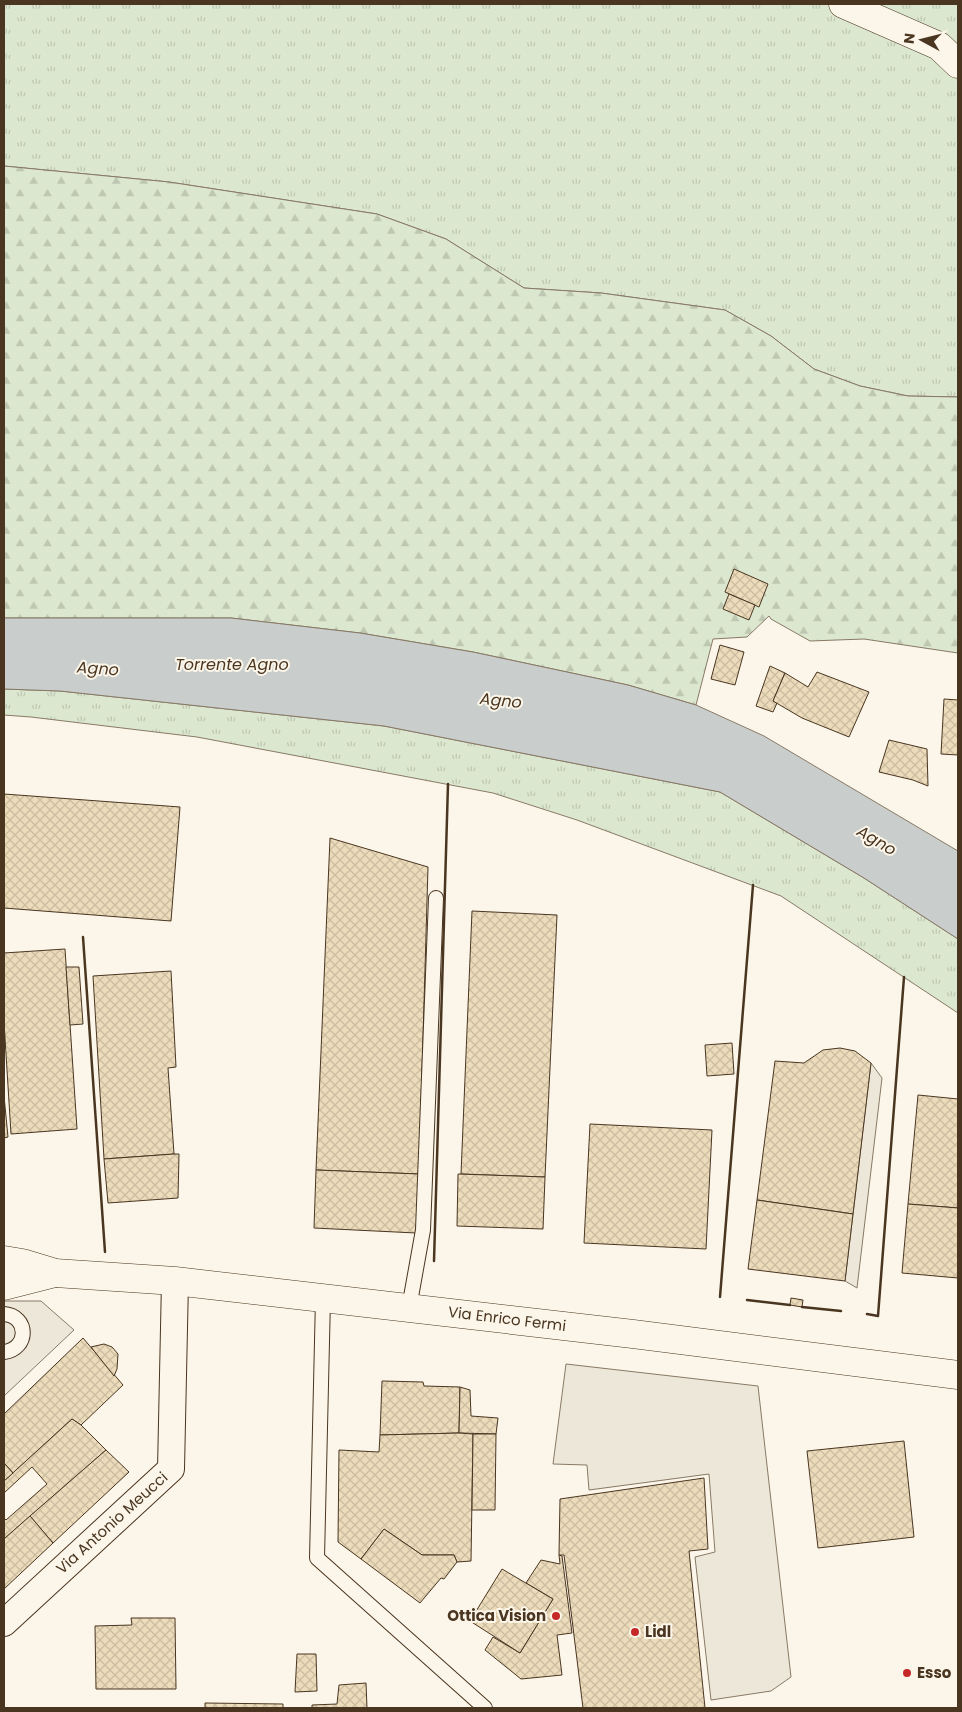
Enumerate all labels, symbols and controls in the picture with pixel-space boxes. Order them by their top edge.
north arrow [897,15,947,65]
text: N [899,32,920,45]
water label: Torrente Agno [175,653,289,676]
water label: Agno [75,655,120,681]
water label: Agno [478,687,523,714]
water label: Agno [852,819,901,861]
street label: Via Enrico Fermi [447,1301,567,1336]
street label: Via Antonio Meucci [51,1467,172,1578]
place label: Ottica Vision [447,1605,546,1626]
marker: Ottica Vision [550,1610,562,1622]
place label: Lidl [645,1621,671,1642]
marker: Lidl [629,1626,641,1638]
place label: Esso [917,1662,952,1683]
marker: Esso [901,1667,913,1679]

